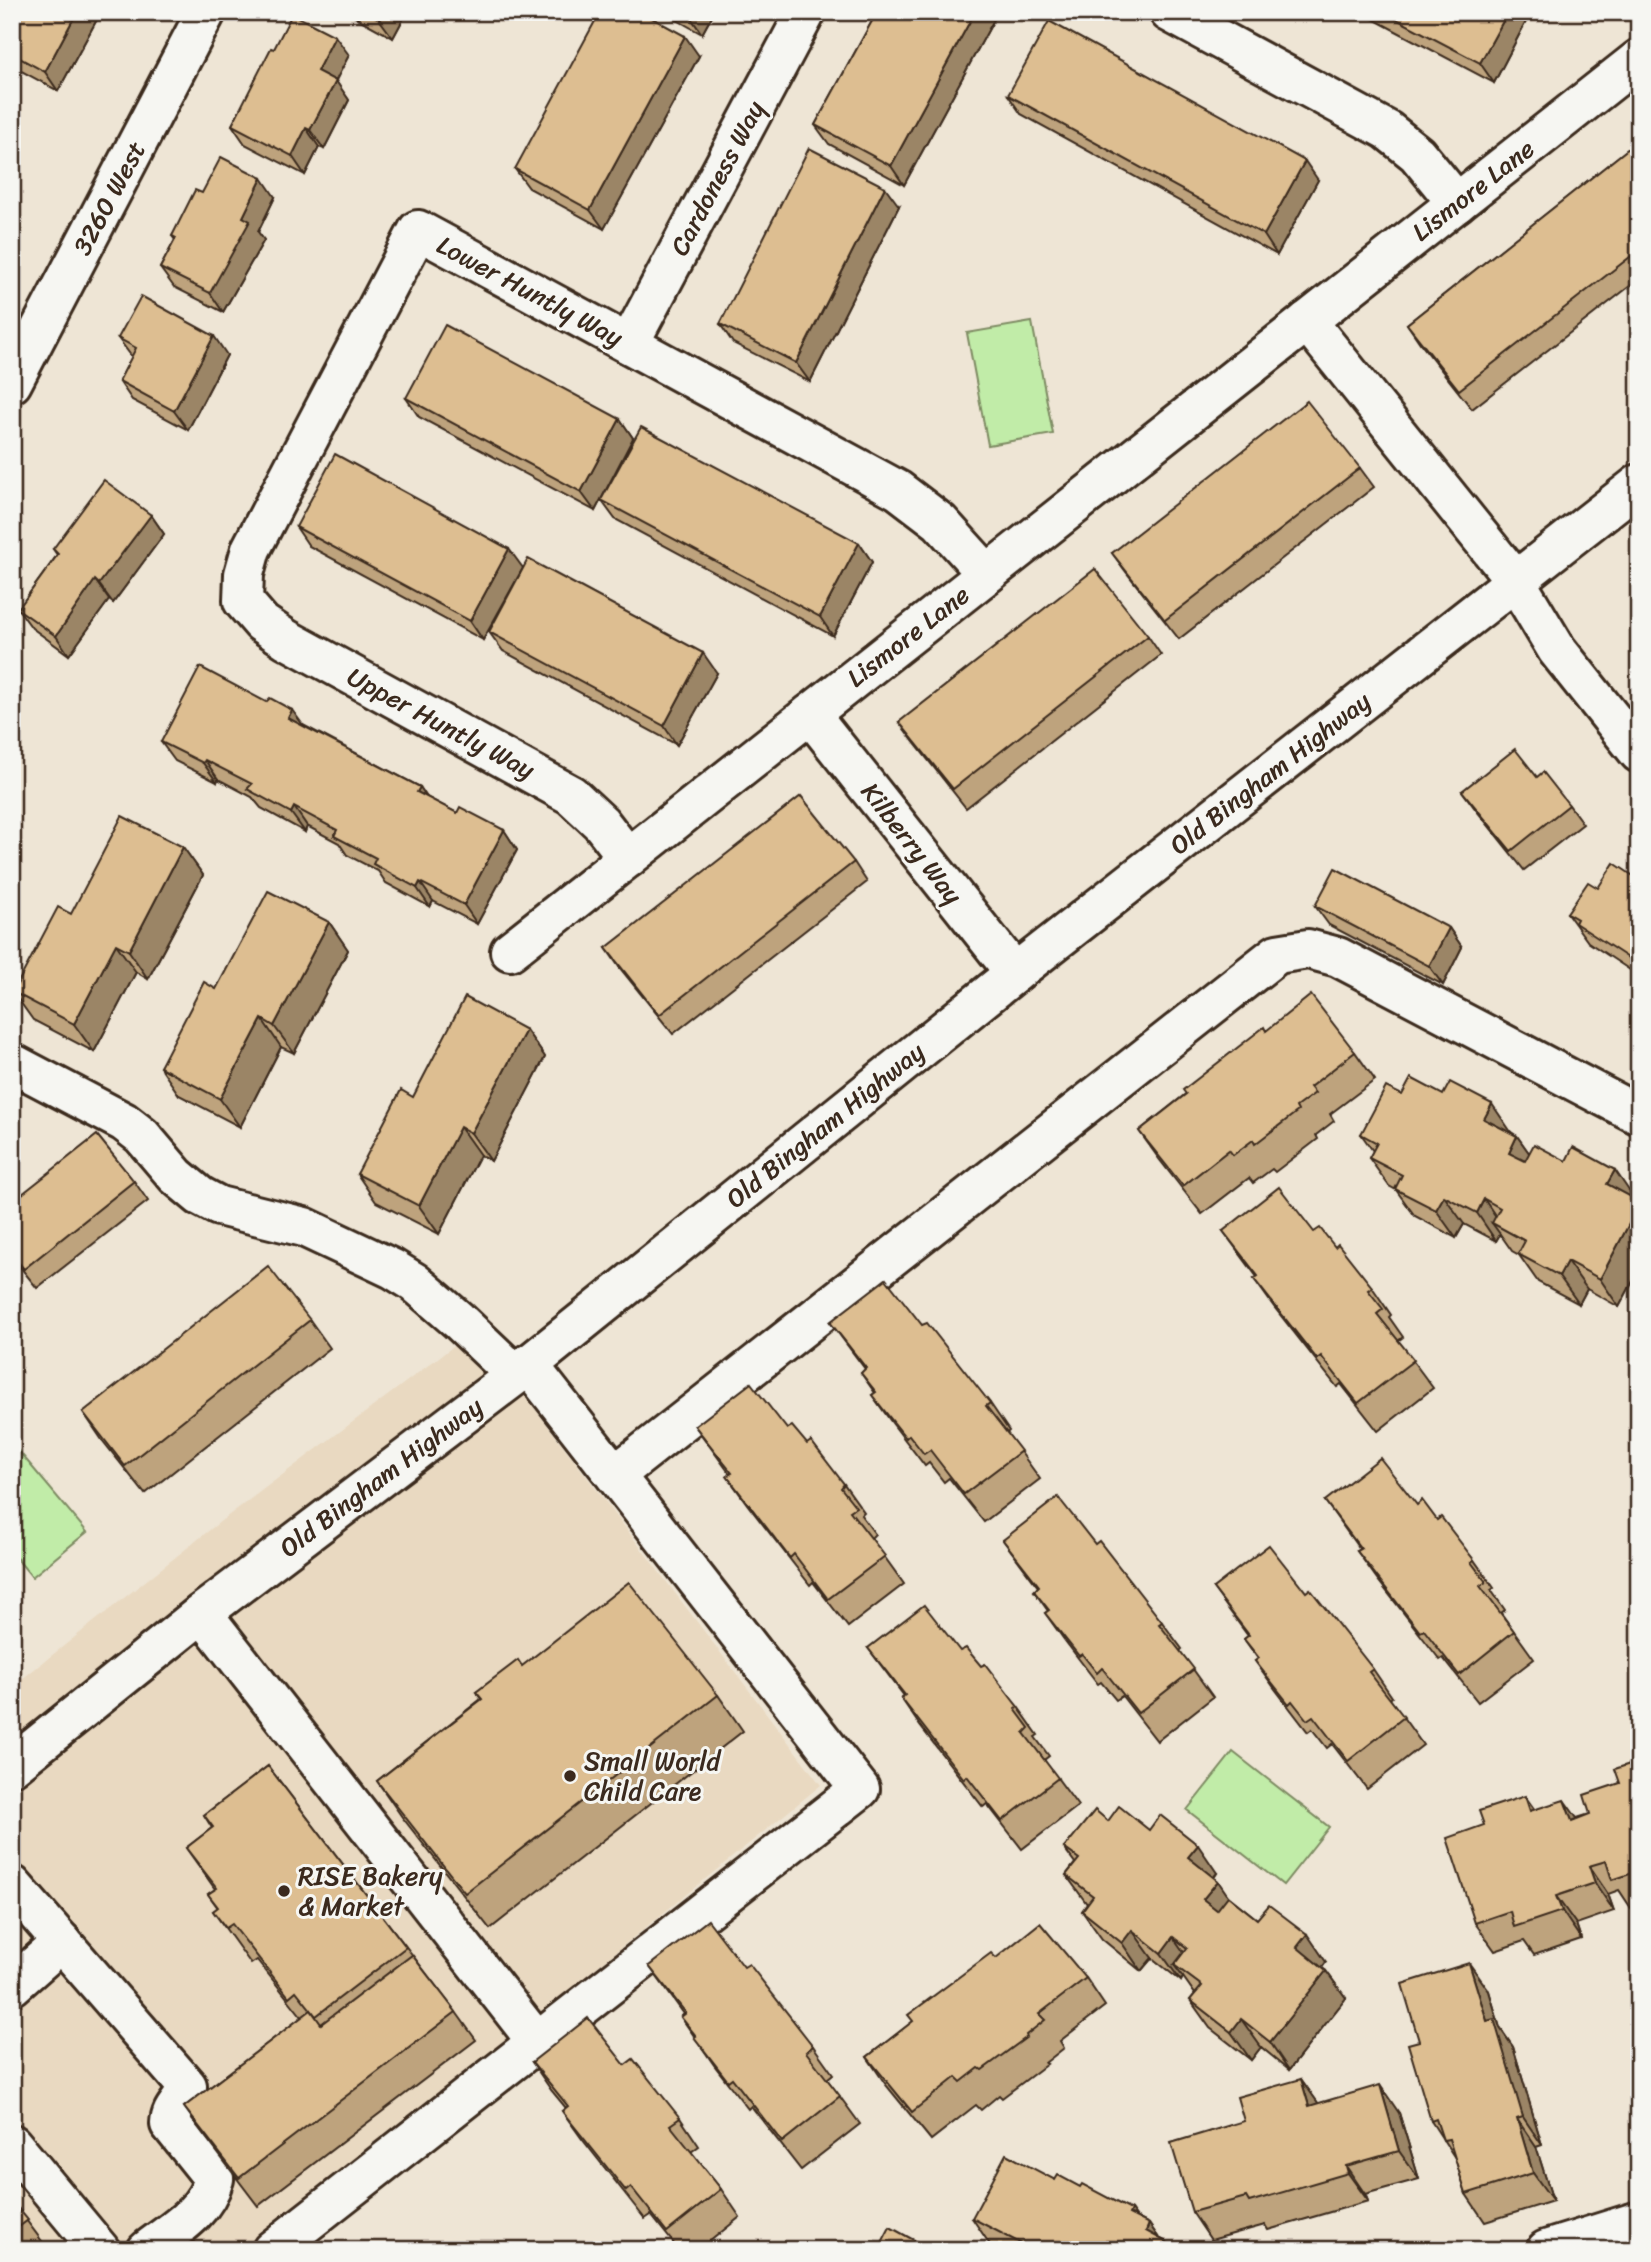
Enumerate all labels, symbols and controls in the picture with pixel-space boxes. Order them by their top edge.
street label: Cardoness Way [657,91,778,264]
street label: Lismore Lane [1401,127,1545,253]
street label: 3260 West [60,132,158,264]
street label: Lower Huntly Way [428,222,632,360]
street label: Lismore Lane [836,573,980,699]
street label: Upper Huntly Way [339,654,544,792]
street label: Old Bingham Highway [1159,679,1381,867]
street label: Kilberry Way [849,771,975,915]
street label: Old Bingham Highway [715,1029,935,1220]
street label: Old Bingham Highway [269,1384,493,1569]
place label: Small World Child Care [584,1738,723,1814]
marker: Small World Child Care [562,1768,578,1784]
place label: RISE Bakery & Market [298,1853,443,1929]
marker: RISE Bakery & Market [276,1883,292,1899]

